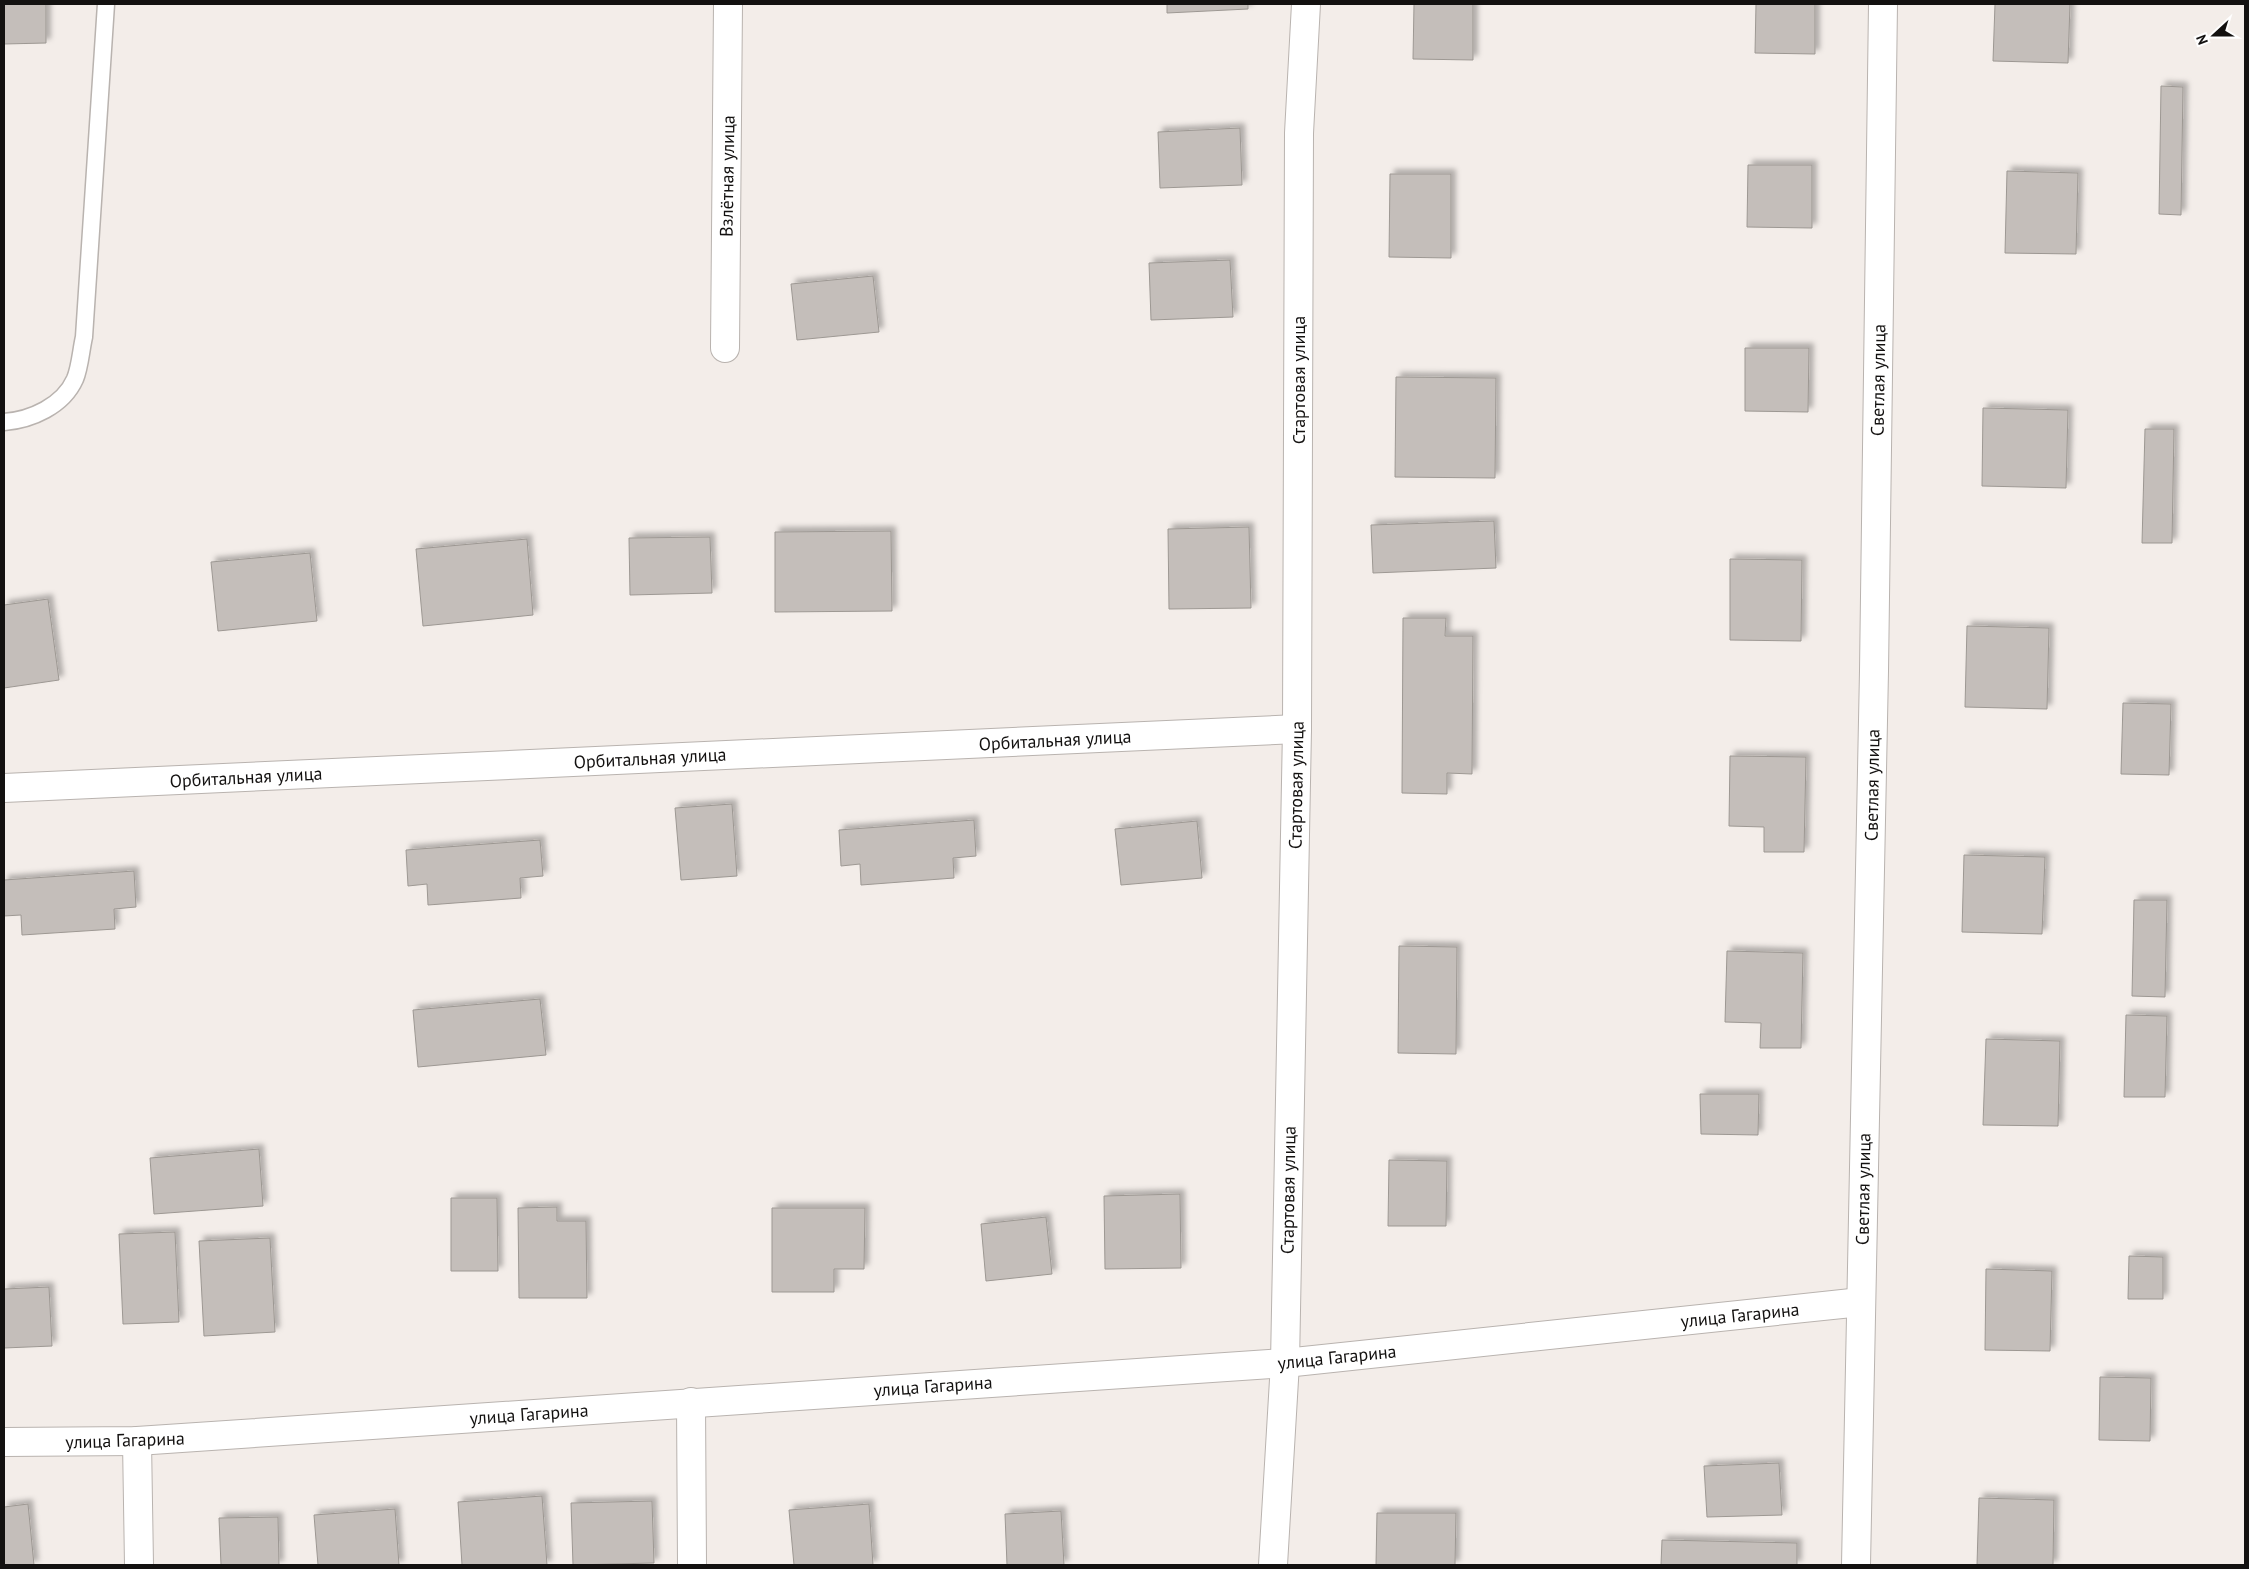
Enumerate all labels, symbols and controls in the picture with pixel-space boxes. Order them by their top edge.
north arrow [2189,10,2239,60]
text: N [2192,32,2212,47]
street label: Взлётная улица [714,115,740,237]
street label: Стартовая улица [1287,316,1310,444]
street label: Светлая улица [1866,324,1890,436]
street label: Стартовая улица [1283,721,1309,849]
street label: Орбитальная улица [978,725,1132,755]
street label: Светлая улица [1860,729,1884,841]
street label: Орбитальная улица [573,743,727,773]
street label: Орбитальная улица [169,762,323,792]
street label: Стартовая улица [1275,1126,1301,1254]
street label: Светлая улица [1851,1133,1875,1245]
street label: улица Гагарина [1679,1297,1801,1333]
street label: улица Гагарина [1276,1339,1398,1375]
street label: улица Гагарина [873,1370,993,1402]
street label: улица Гагарина [469,1398,589,1430]
street label: улица Гагарина [65,1426,185,1454]

